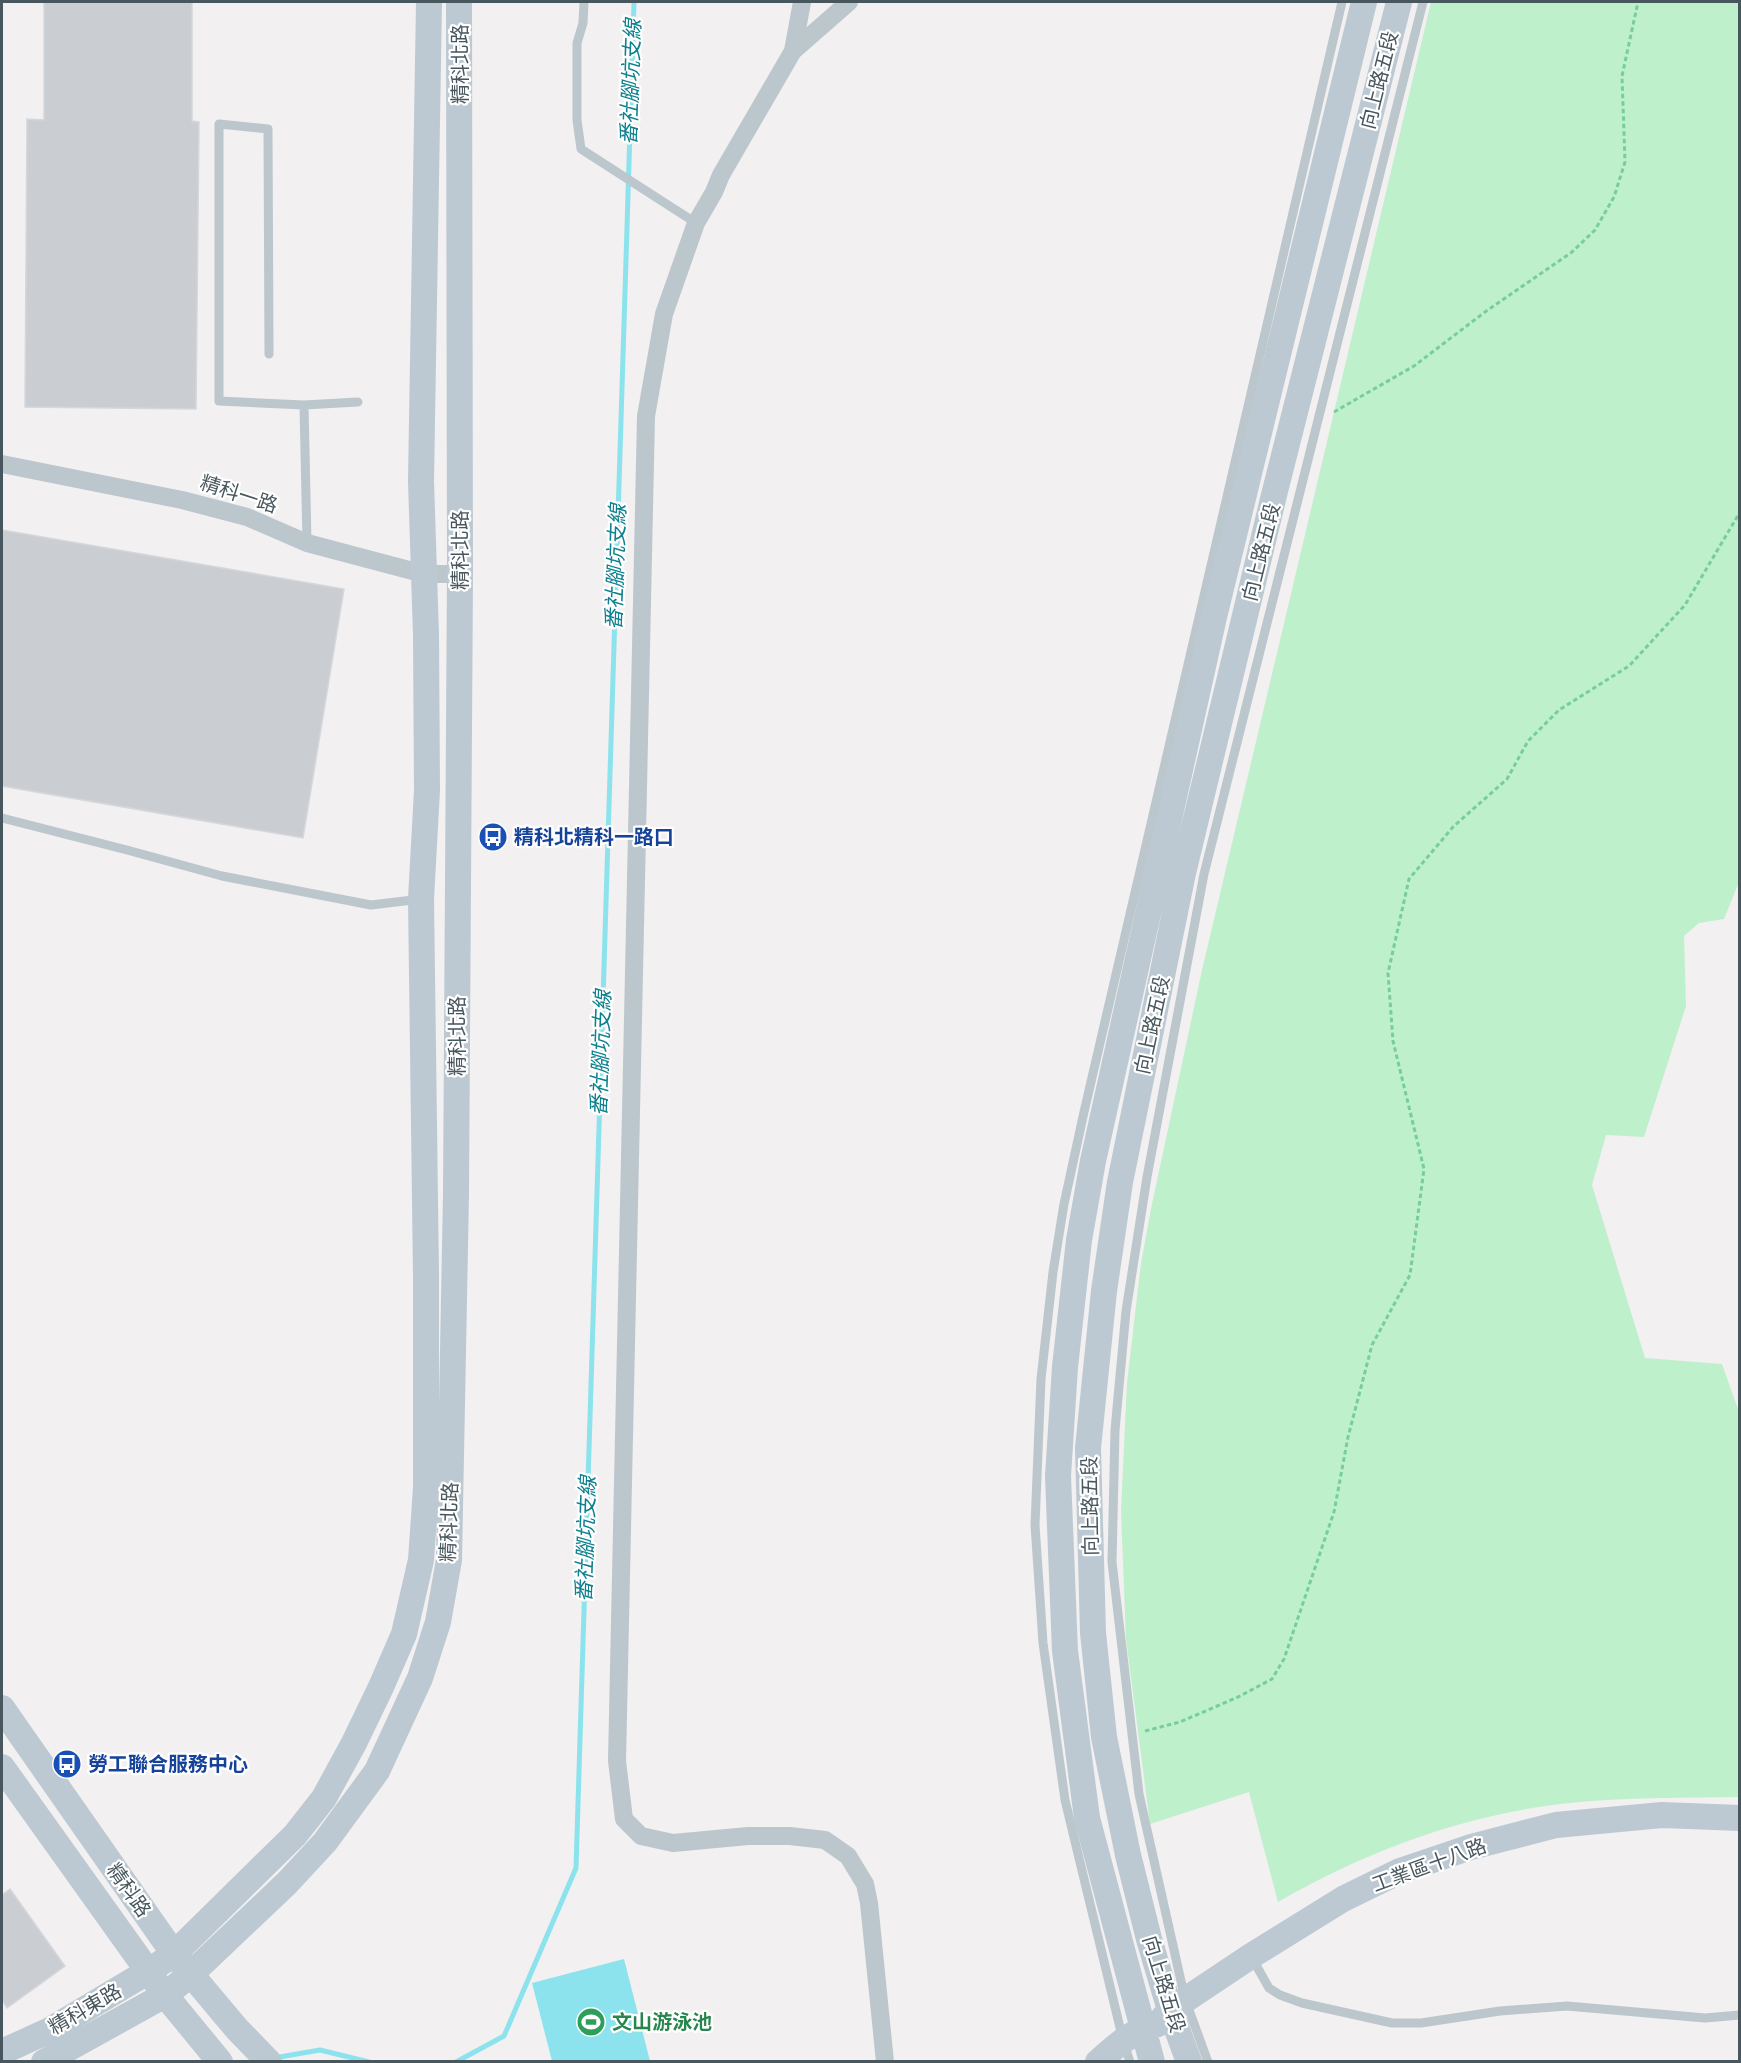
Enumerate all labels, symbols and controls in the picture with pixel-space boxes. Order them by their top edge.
water label: 番社腳坑支線 [614,17,648,145]
street label: 精科北路 [447,24,475,104]
street label: 向上路五段 [1354,28,1406,132]
street label: 精科一路 [196,469,281,521]
street label: 向上路五段 [1236,500,1288,604]
water label: 番社腳坑支線 [599,502,633,630]
street label: 精科北路 [447,510,475,590]
bus stop icon: 精科北精科一路口 [477,821,509,853]
place label: 精科北精科一路口 [514,824,674,852]
street label: 向上路五段 [1129,973,1177,1077]
water label: 番社腳坑支線 [584,988,618,1116]
street label: 精科北路 [444,996,472,1076]
street label: 向上路五段 [1076,1456,1106,1556]
water label: 番社腳坑支線 [569,1474,603,1602]
street label: 精科北路 [435,1482,465,1562]
bus stop icon: 勞工聯合服務中心 [51,1748,83,1780]
place label: 勞工聯合服務中心 [88,1751,248,1779]
street label: 工業區十八路 [1368,1832,1491,1900]
street label: 精科路 [100,1858,157,1923]
street label: 向上路五段 [1135,1932,1191,2036]
street label: 精科東路 [44,1978,127,2042]
sports icon: 文山游泳池 [575,2006,607,2038]
place label: 文山游泳池 [612,2009,712,2037]

